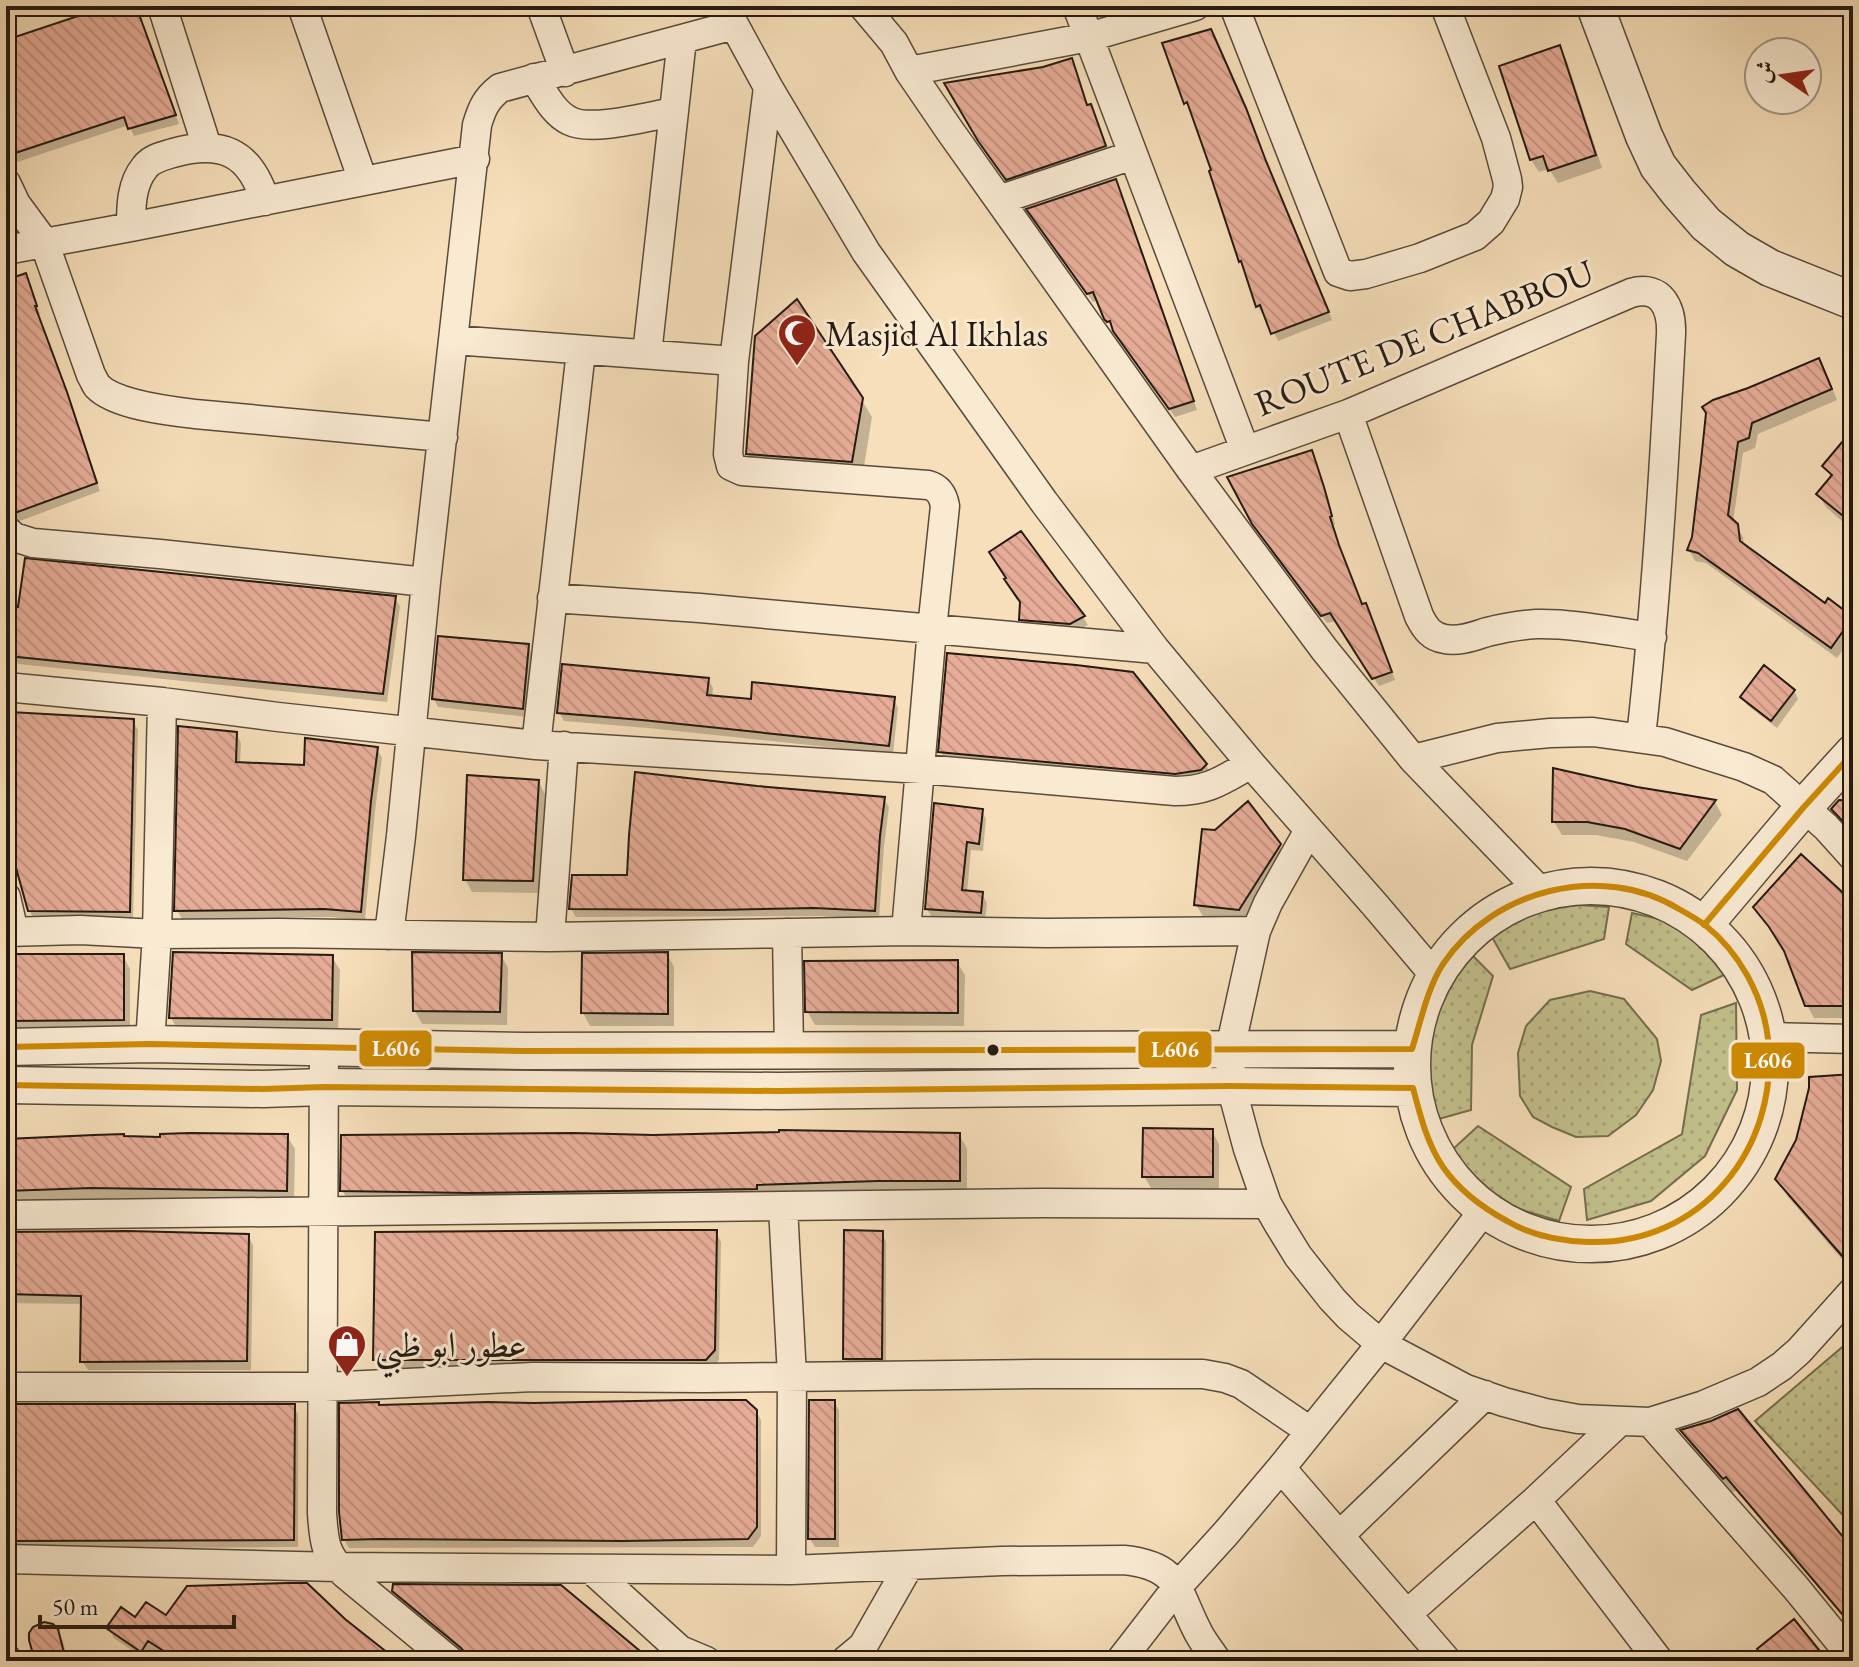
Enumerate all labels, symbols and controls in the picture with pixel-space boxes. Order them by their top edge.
north arrow [1743,36,1823,116]
text: ش [1747,58,1781,86]
street label: ROUTE DE CHABBOU [1248,248,1601,427]
place label: Masjid Al Ikhlas [825,310,1048,357]
mosque icon: Masjid Al Ikhlas [776,312,818,367]
line badge: L606 [358,1029,433,1068]
line badge: L606 [1137,1030,1213,1069]
text: L606 [372,1034,420,1063]
text: L606 [1151,1035,1199,1064]
line badge: L606 [1730,1041,1806,1080]
unlabelled marker [985,1042,1001,1058]
text: L606 [1744,1046,1792,1075]
place label: عطور ابو ظبي [375,1321,527,1378]
shop icon: عطور ابو ظبي [326,1323,368,1378]
scale bar [40,1579,234,1629]
text: 50 m [52,1591,99,1622]

